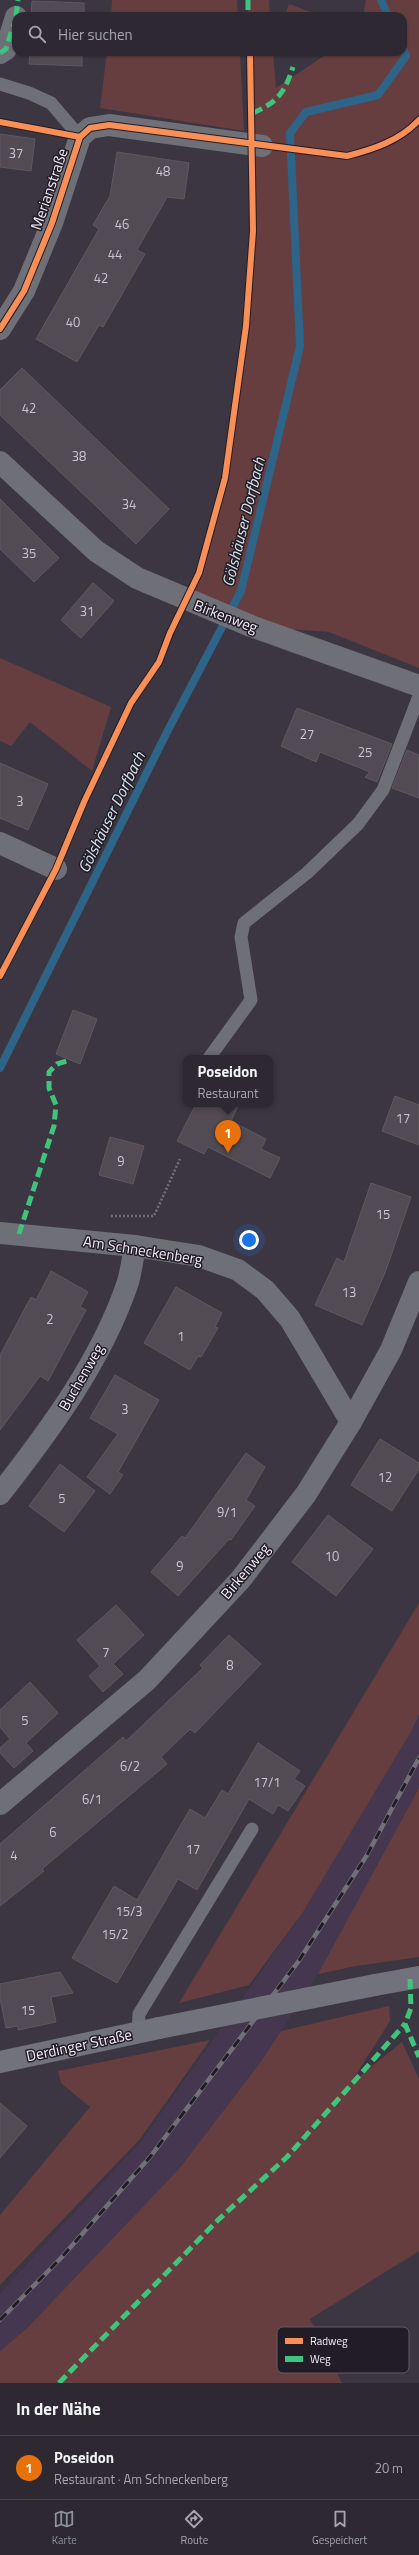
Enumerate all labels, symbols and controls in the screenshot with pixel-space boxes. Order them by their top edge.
search box [12,12,407,56]
icon: search [26,23,48,45]
text: Hier suchen [58,23,133,46]
house number: 37 [9,143,23,163]
street label: Merianstraße [24,145,74,233]
house number: 48 [156,161,170,181]
house number: 46 [115,214,129,234]
house number: 44 [108,244,122,264]
house number: 42 [94,268,108,288]
house number: 40 [66,312,80,332]
house number: 42 [22,398,36,418]
house number: 38 [72,446,86,466]
water label: Gölshäuser Dorfbach [215,454,271,589]
house number: 34 [122,494,136,514]
house number: 35 [22,543,36,563]
street label: Birkenweg [191,593,262,639]
house number: 31 [80,601,94,621]
house number: 27 [300,724,314,744]
house number: 25 [358,742,372,762]
water label: Gölshäuser Dorfbach [71,746,151,877]
house number: 3 [16,791,24,811]
popup [183,1055,273,1107]
text: Poseidon [198,1060,257,1083]
text: Restaurant [198,1083,259,1103]
house number: 17 [396,1108,410,1128]
pin: 1 [215,1120,241,1153]
house number: 9 [117,1151,125,1171]
house number: 15 [376,1204,390,1224]
street label: Am Schneckenberg [82,1229,205,1271]
your location [239,1230,259,1250]
house number: 13 [342,1282,356,1302]
house number: 2 [46,1309,54,1329]
house number: 1 [177,1326,185,1346]
street label: Buchenweg [53,1339,110,1415]
house number: 3 [121,1399,129,1419]
house number: 12 [378,1467,392,1487]
house number: 5 [58,1488,66,1508]
house number: 9/1 [217,1502,237,1522]
street label: Birkenweg [215,1538,275,1604]
house number: 10 [325,1546,339,1566]
house number: 9 [176,1556,184,1576]
house number: 7 [102,1642,110,1662]
house number: 8 [226,1655,234,1675]
house number: 5 [21,1710,29,1730]
house number: 6/2 [120,1756,140,1776]
house number: 17/1 [253,1772,281,1792]
house number: 6/1 [82,1789,102,1809]
house number: 6 [49,1822,57,1842]
house number: 17 [186,1839,200,1859]
house number: 4 [10,1845,18,1865]
house number: 15/3 [115,1901,143,1921]
house number: 15/2 [101,1924,129,1944]
house number: 15 [21,2000,35,2020]
street label: Derdinger Straße [24,2023,134,2067]
legend [277,2327,409,2373]
text: Radweg [310,2333,348,2349]
text: Weg [310,2351,331,2367]
text: In der Nähe [16,2396,101,2422]
text: Poseidon [54,2446,114,2469]
text: 1 [25,2458,33,2478]
text: 20 m [375,2458,403,2478]
text: Restaurant · Am Schneckenberg [54,2469,228,2489]
tab: Karte [52,2508,77,2548]
tab: Route [181,2508,208,2548]
tab: Gespeichert [312,2508,367,2548]

